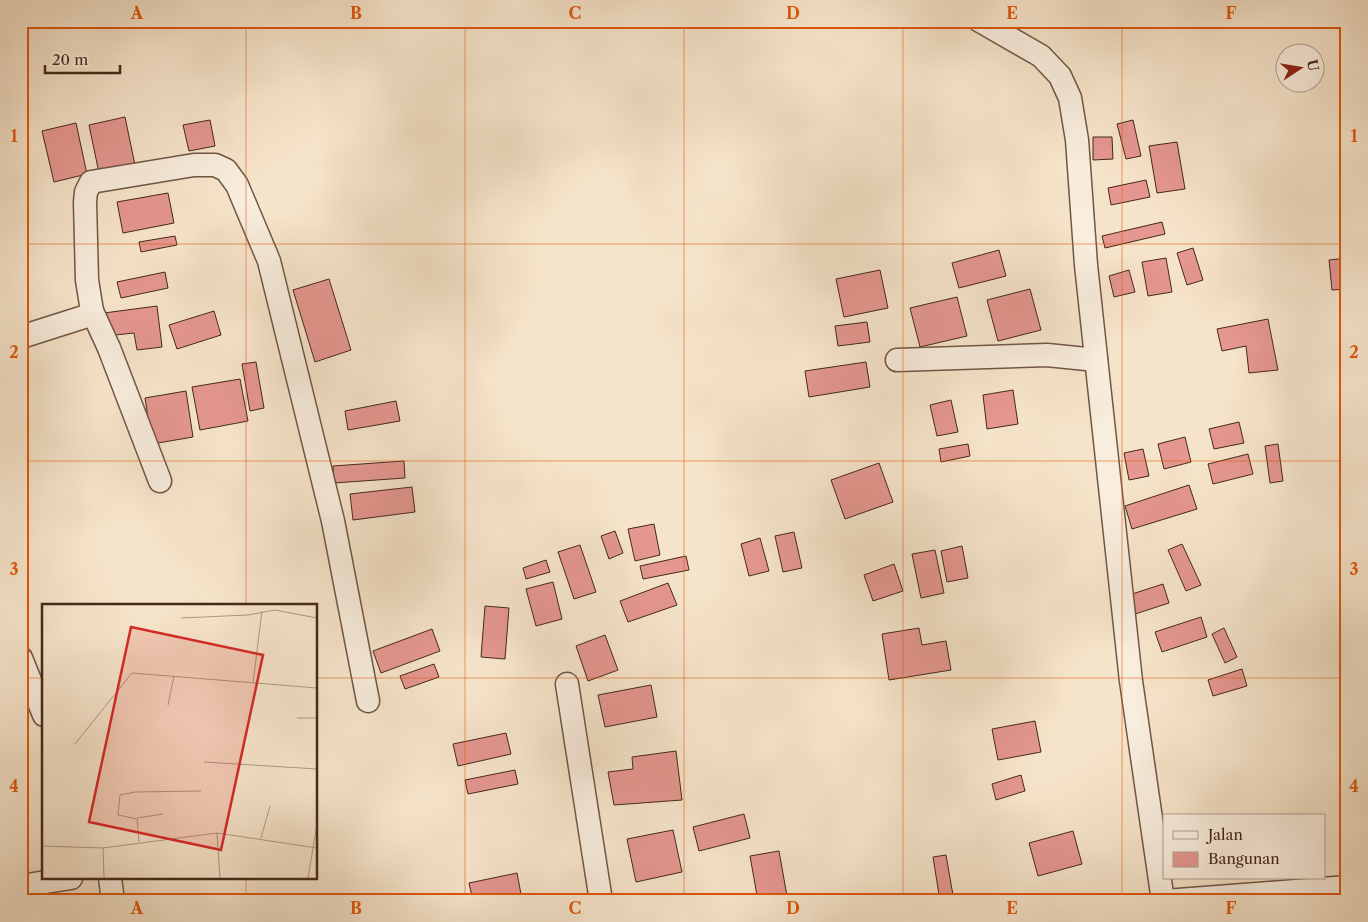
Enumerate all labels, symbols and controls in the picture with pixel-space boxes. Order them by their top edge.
text: A [130,3,144,23]
text: B [350,3,362,23]
text: C [569,3,581,23]
text: D [786,3,800,23]
text: E [1006,3,1018,23]
text: F [1226,3,1237,23]
scale bar [45,42,120,74]
north arrow [1276,42,1326,92]
text: 20 m [52,50,88,69]
text: U [1303,58,1323,73]
text: 1 [10,126,18,146]
text: 1 [1350,126,1358,146]
text: 2 [9,342,19,362]
text: 2 [1349,342,1359,362]
text: 3 [9,559,19,579]
text: 3 [1349,559,1359,579]
inset map [42,604,318,880]
text: 4 [9,776,19,796]
text: 4 [1349,776,1359,796]
legend [1163,814,1326,880]
text: Jalan [1206,825,1243,844]
text: Bangunan [1208,849,1280,868]
text: A [130,898,144,918]
text: B [350,898,362,918]
text: C [569,898,581,918]
text: D [786,898,800,918]
text: E [1006,898,1018,918]
text: F [1226,898,1237,918]

